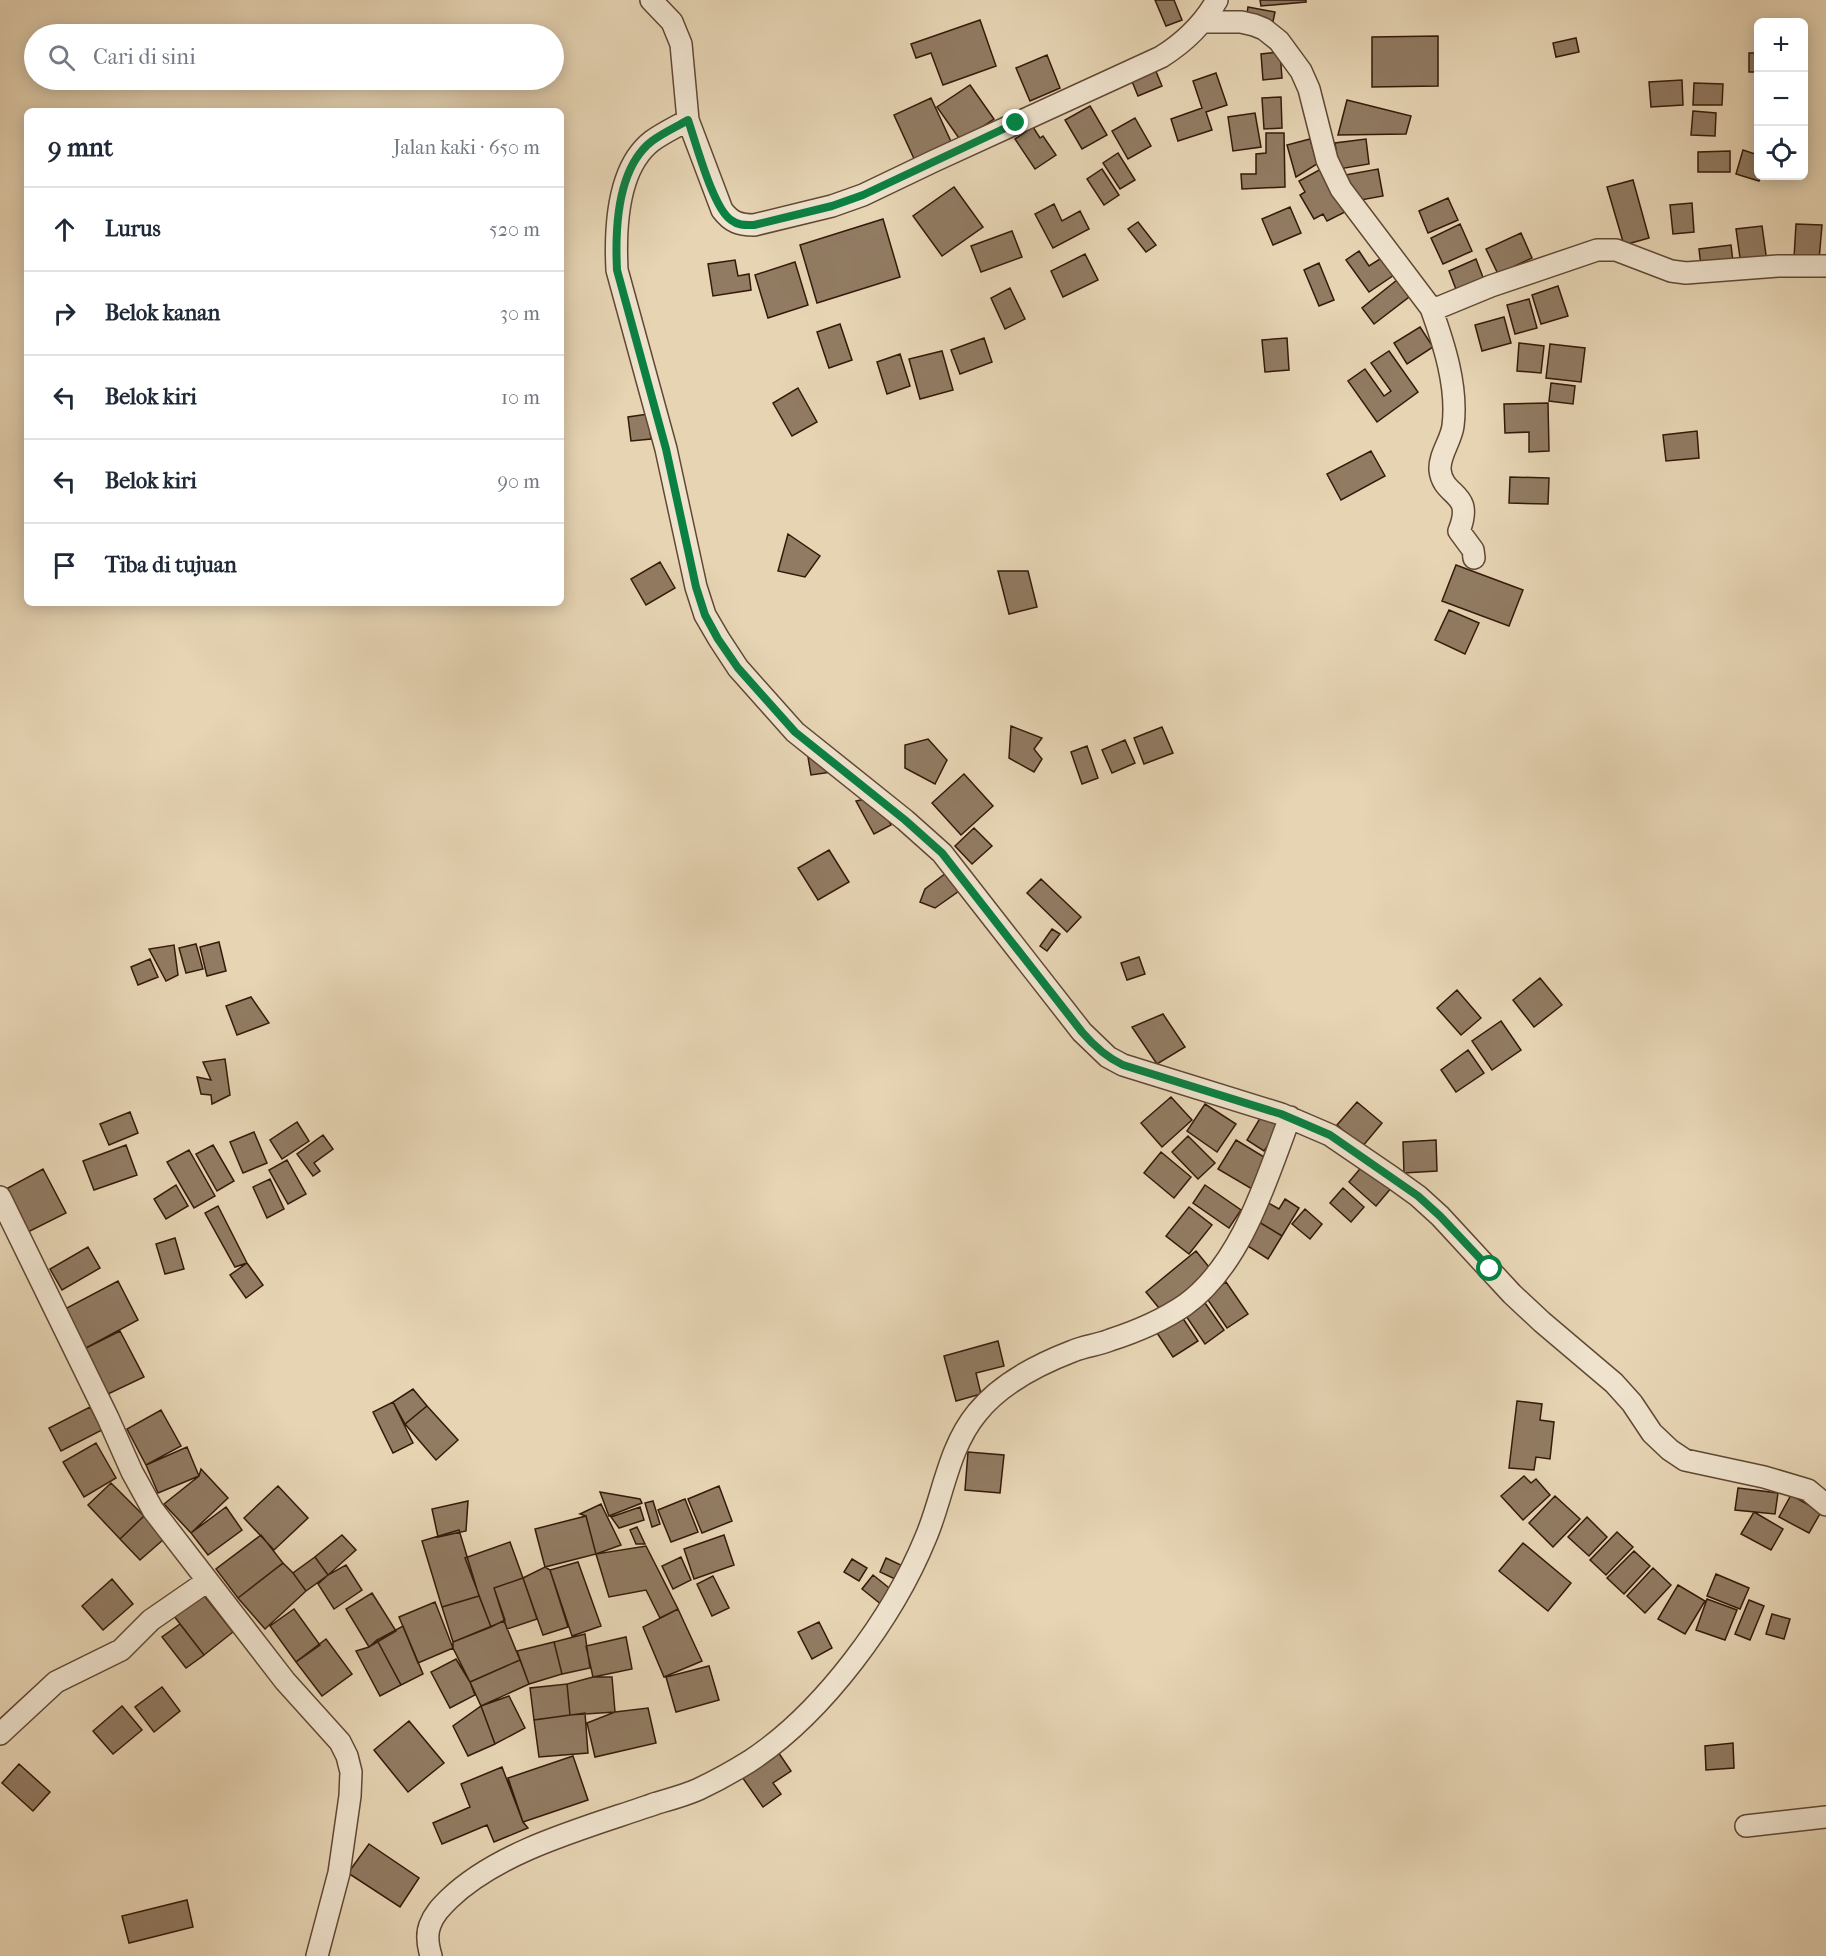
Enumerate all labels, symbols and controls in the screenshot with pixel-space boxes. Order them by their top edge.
map controls [1754,18,1808,180]
button: + [1754,18,1808,72]
search box [24,24,564,90]
icon: search [45,41,78,74]
text: Cari di sini [93,44,196,70]
button: − [1754,72,1808,126]
route end [1002,109,1028,135]
button: locate [1754,126,1808,180]
text: 9 mnt [48,132,113,163]
text: Jalan kaki · 650 m [393,136,540,159]
icon: ahead [48,213,81,246]
text: Lurus [105,216,161,242]
text: 520 m [489,218,540,241]
icon: right [48,297,81,330]
text: Belok kanan [105,300,220,326]
text: 30 m [500,302,540,325]
icon: left [48,381,81,414]
text: Belok kiri [105,384,197,410]
text: 10 m [501,386,540,409]
icon: left [48,465,81,498]
text: Belok kiri [105,468,197,494]
text: 90 m [498,470,540,493]
icon: arrive [48,549,81,582]
text: Tiba di tujuan [105,552,237,578]
route start [1476,1255,1502,1281]

